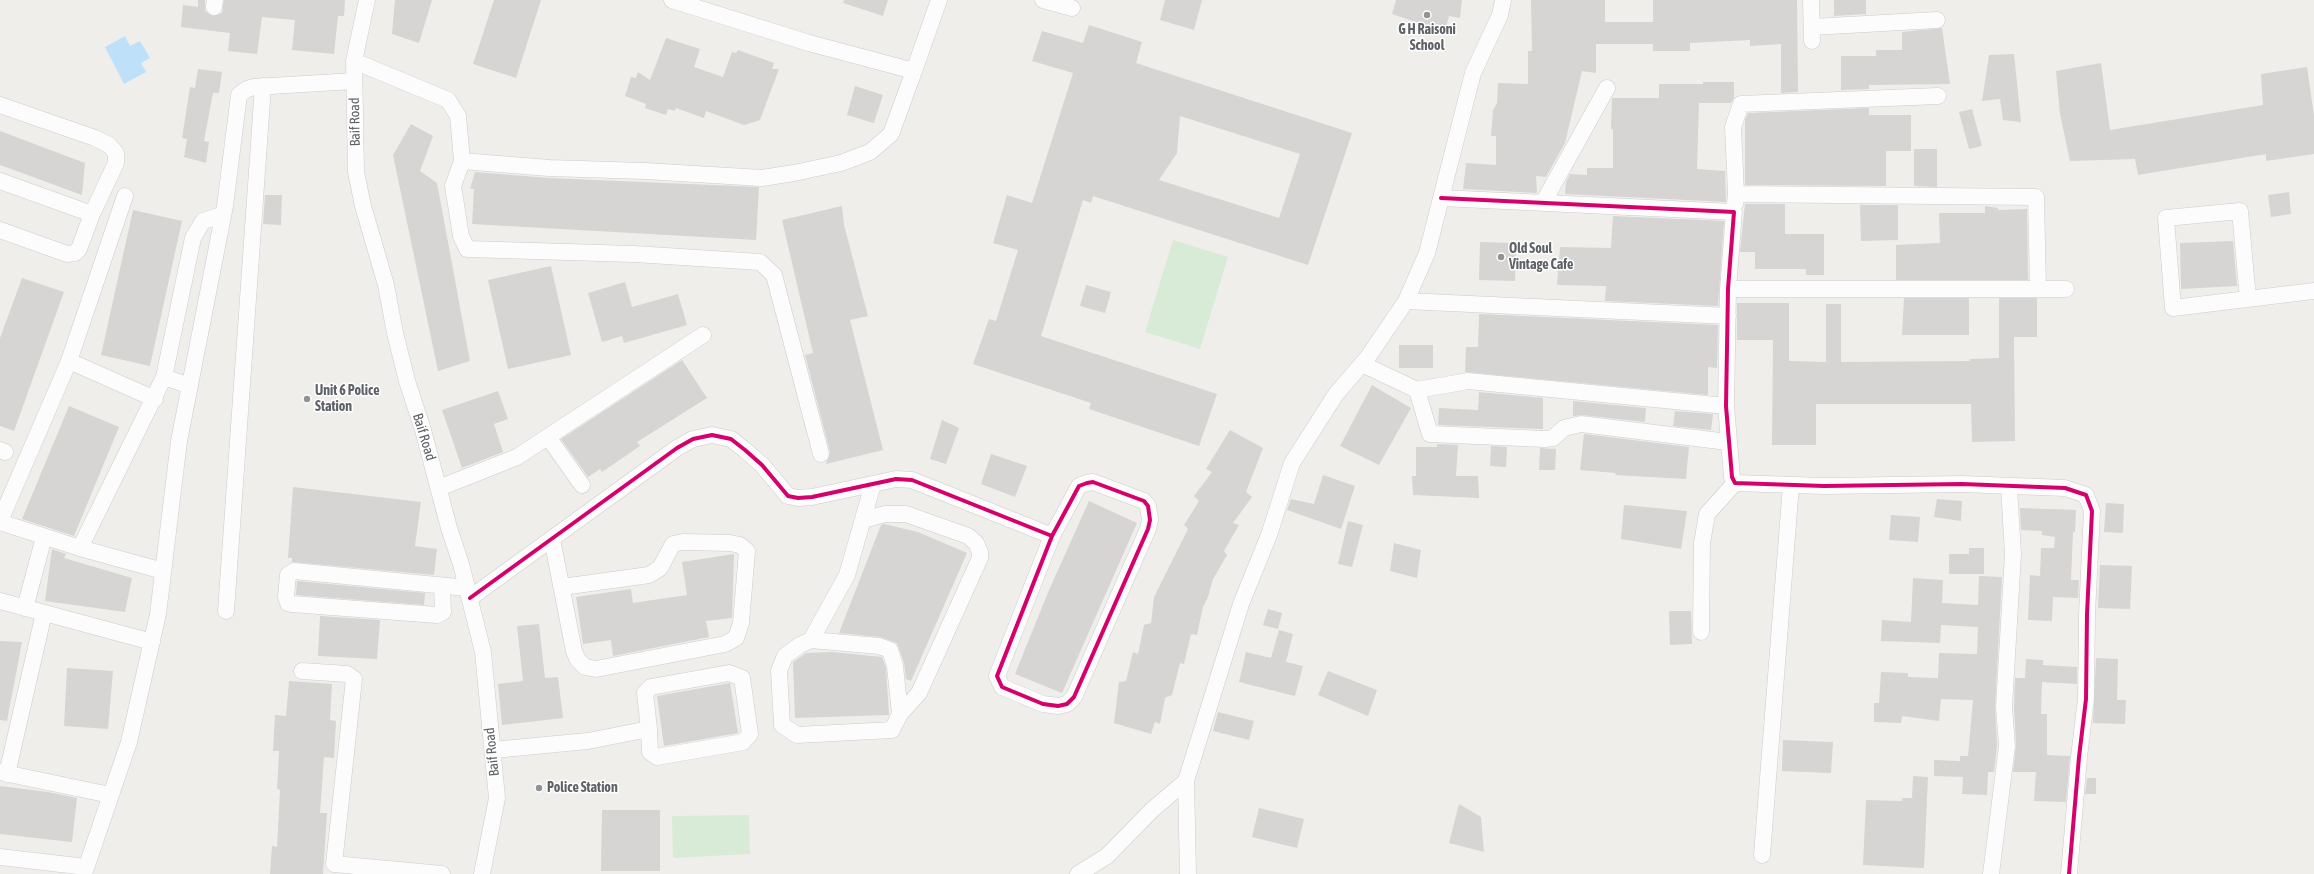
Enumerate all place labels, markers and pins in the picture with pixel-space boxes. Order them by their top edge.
marker: G H Raisoni School [1422,10,1432,20]
place label: G H Raisoni School [1398,22,1456,54]
place label: Old Soul Vintage Cafe [1509,241,1573,274]
marker: Old Soul Vintage Cafe [1496,252,1506,262]
place label: Unit 6 Police Station [315,383,379,416]
marker: Unit 6 Police Station [302,394,312,404]
place label: Police Station [547,780,618,796]
marker: Police Station [534,783,544,793]

